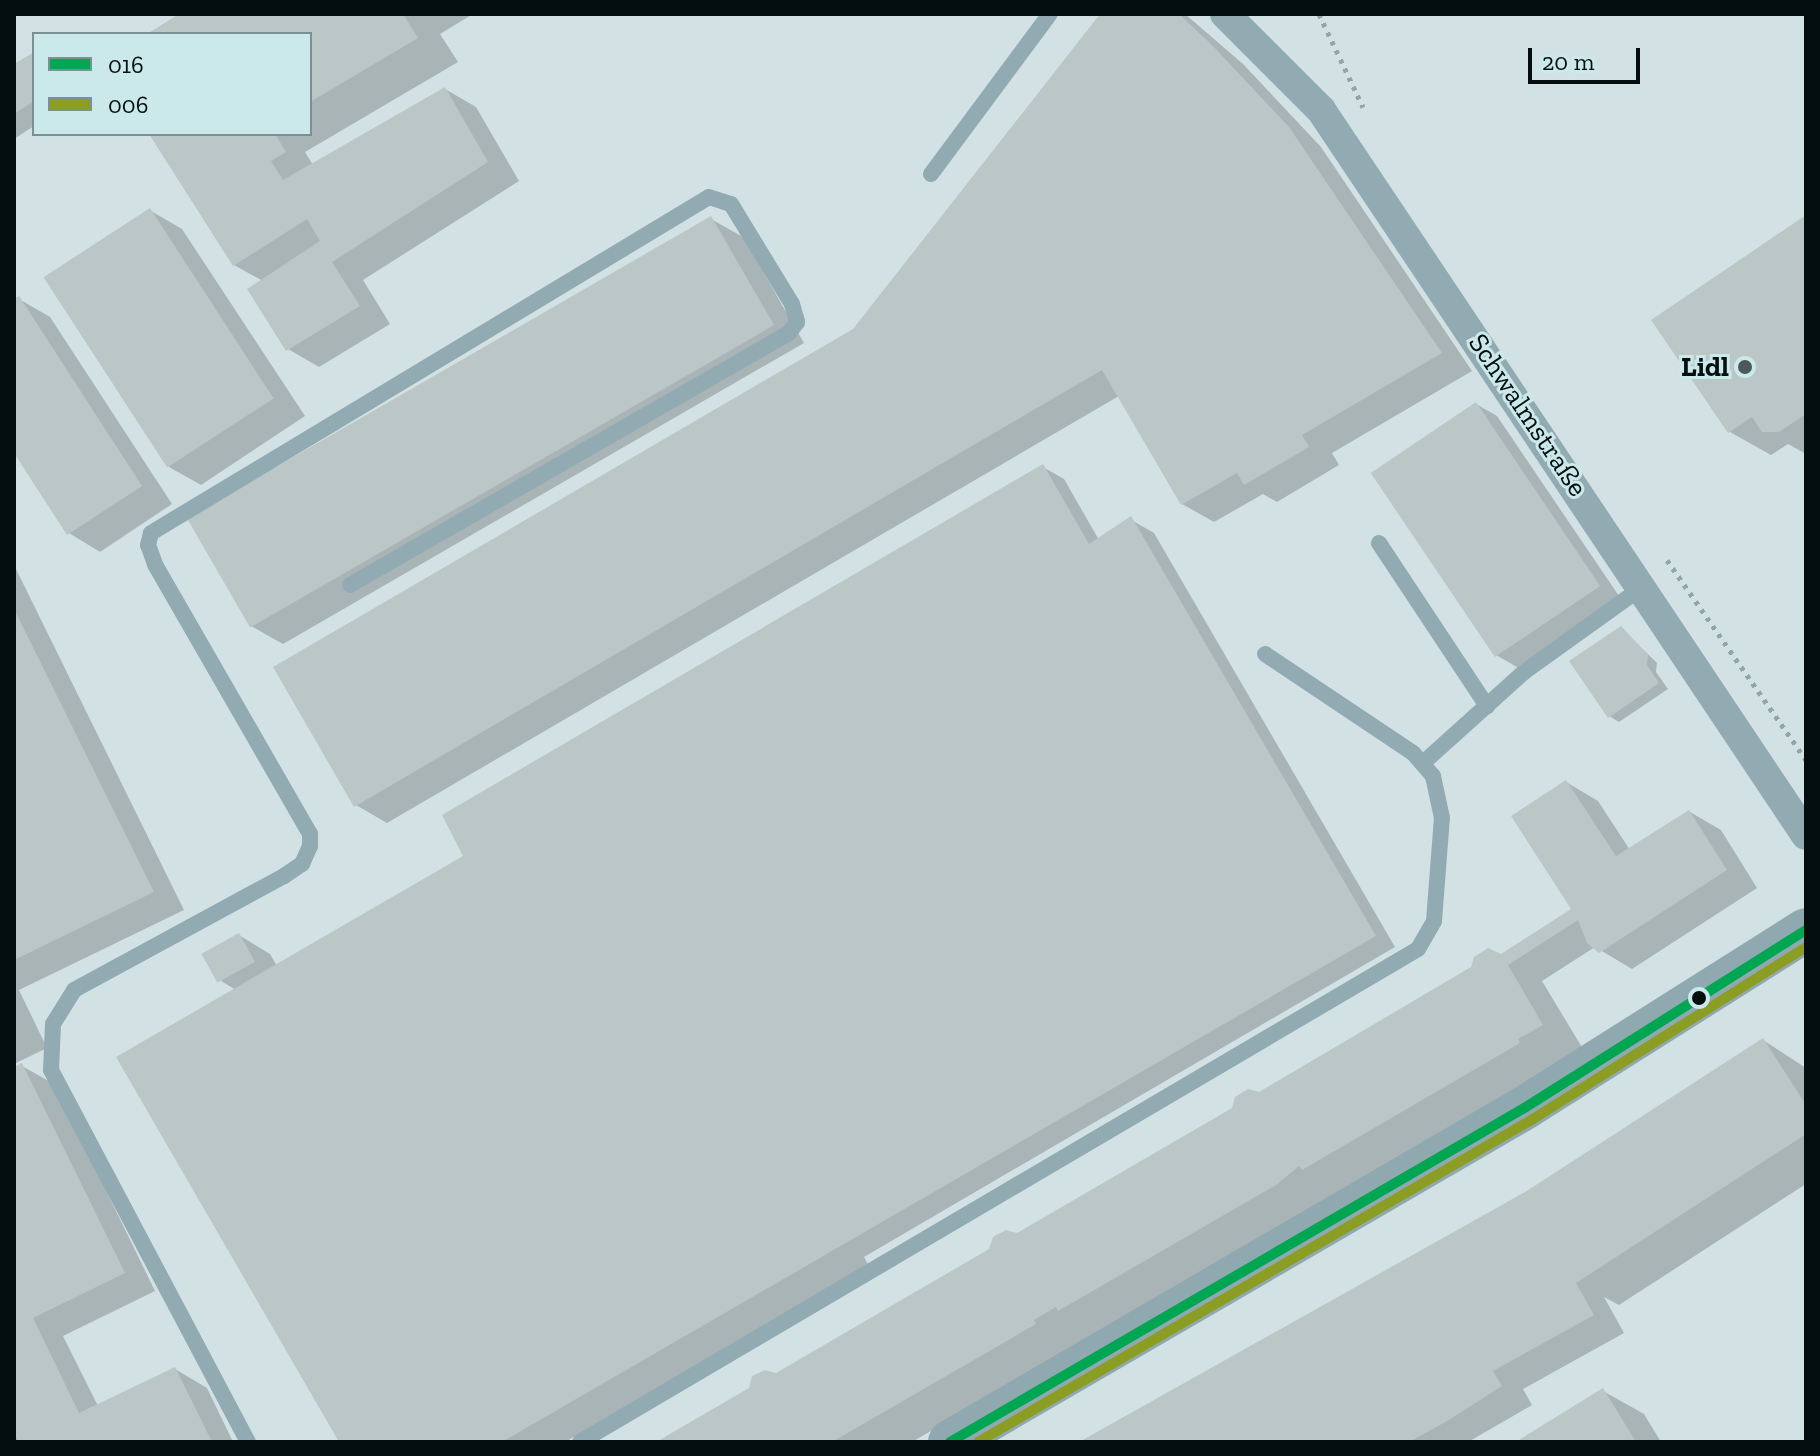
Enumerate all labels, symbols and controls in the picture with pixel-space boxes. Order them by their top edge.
legend [32,32,312,136]
scale bar [1532,32,1644,82]
text: 20 m [1542,47,1594,76]
text: 016 [108,50,144,79]
text: 006 [108,90,148,119]
street label: Schwalmstraße [1461,327,1595,503]
place label: Lidl [1681,350,1729,384]
marker: Lidl [1736,358,1754,376]
unlabelled marker [1691,990,1707,1006]

